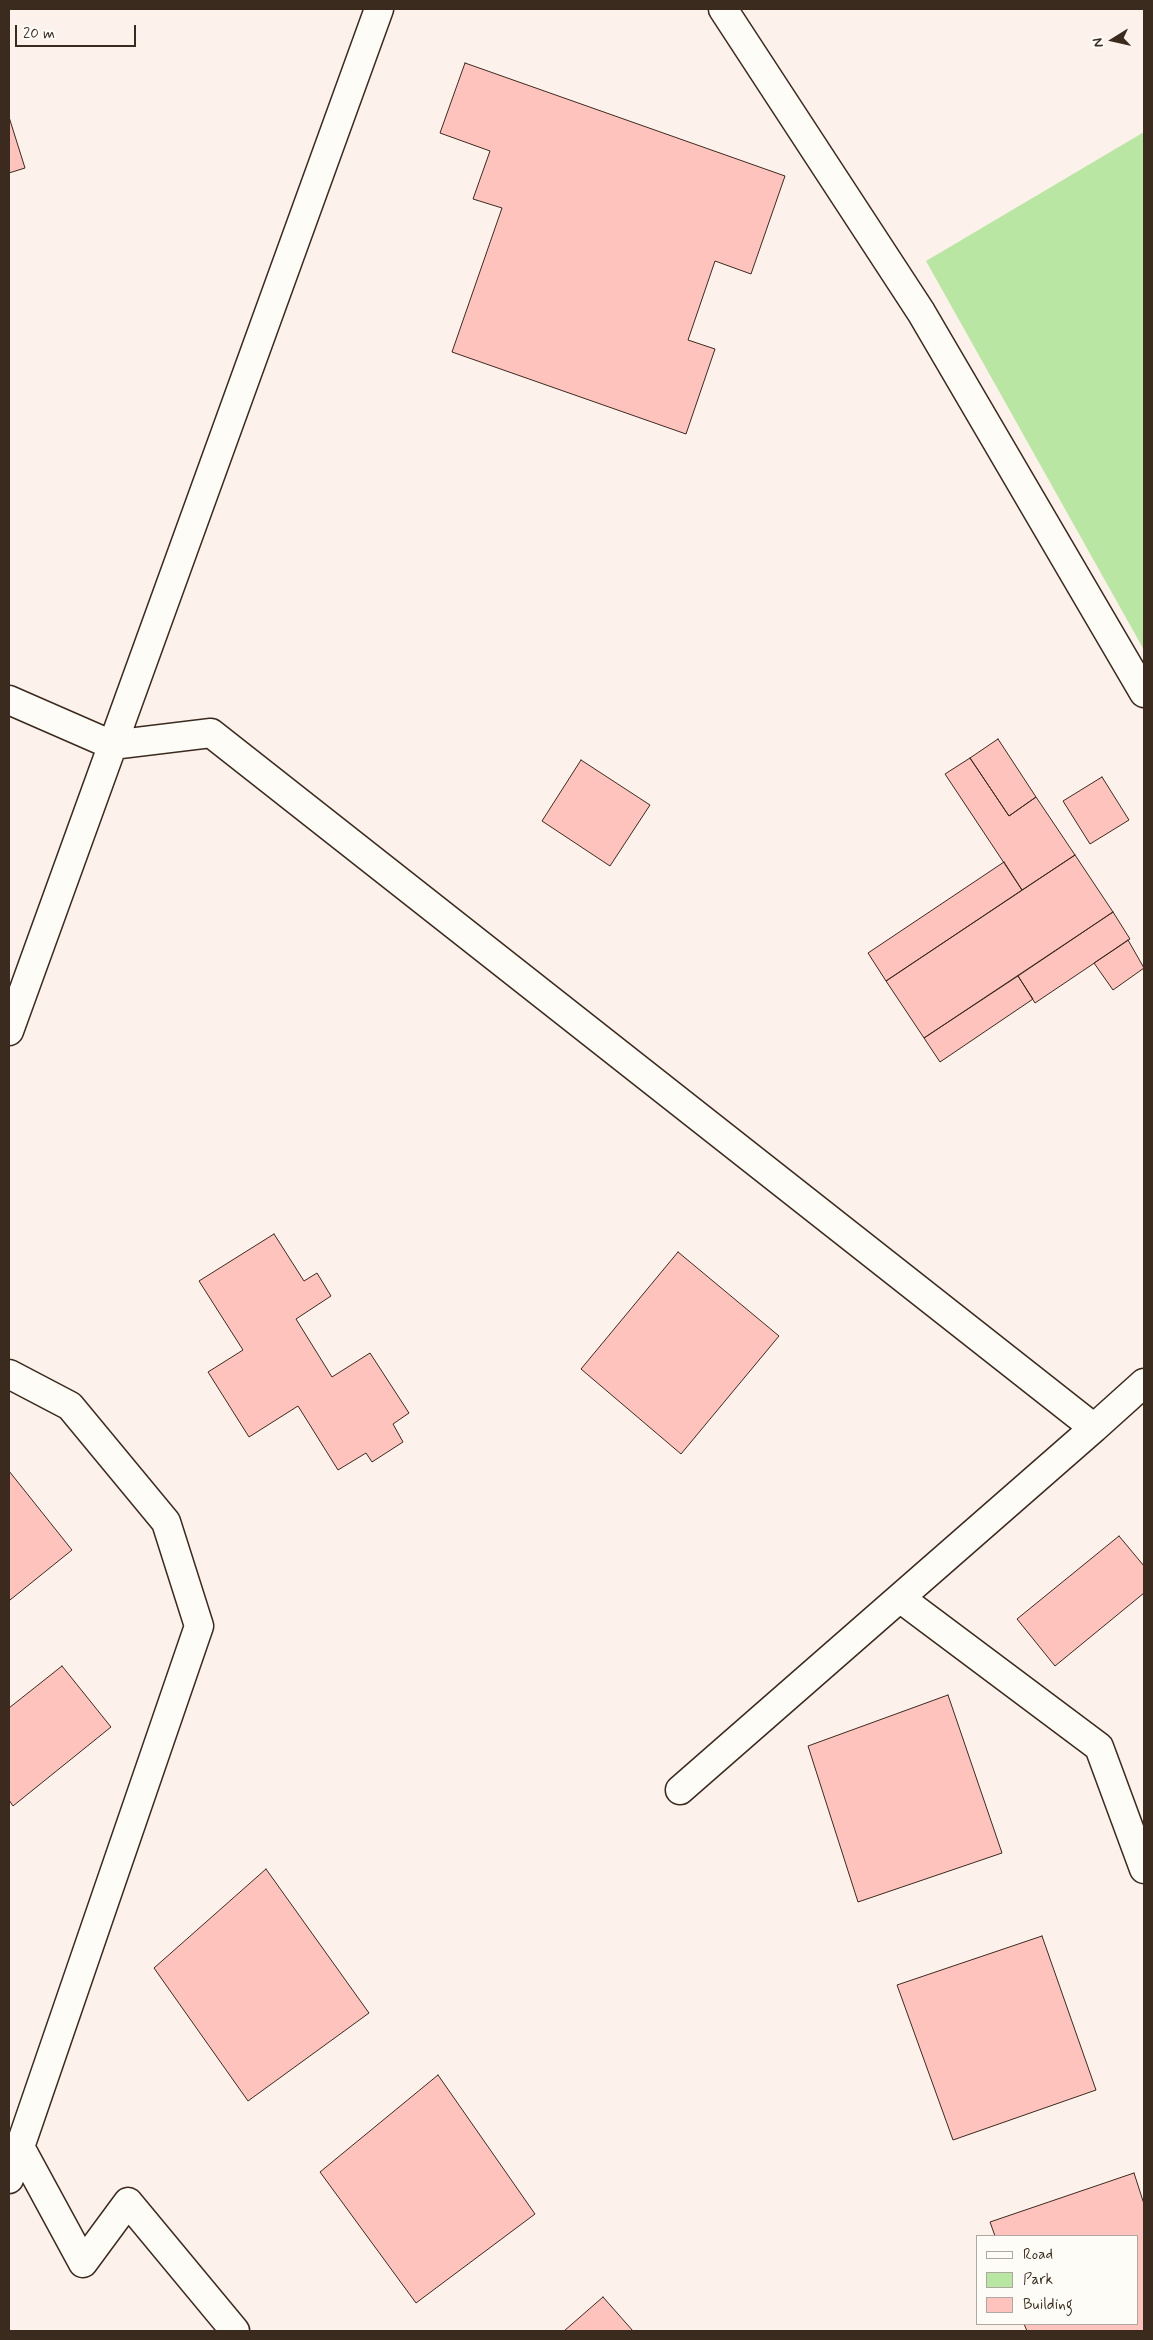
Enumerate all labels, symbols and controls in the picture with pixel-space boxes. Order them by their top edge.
scale bar [18,15,139,47]
north arrow [1088,15,1138,65]
text: 20 m [23,24,55,44]
text: N [1089,36,1108,49]
legend [976,2235,1138,2325]
text: Road [1023,2245,1053,2265]
text: Park [1023,2270,1053,2290]
text: Building [1023,2295,1073,2315]

